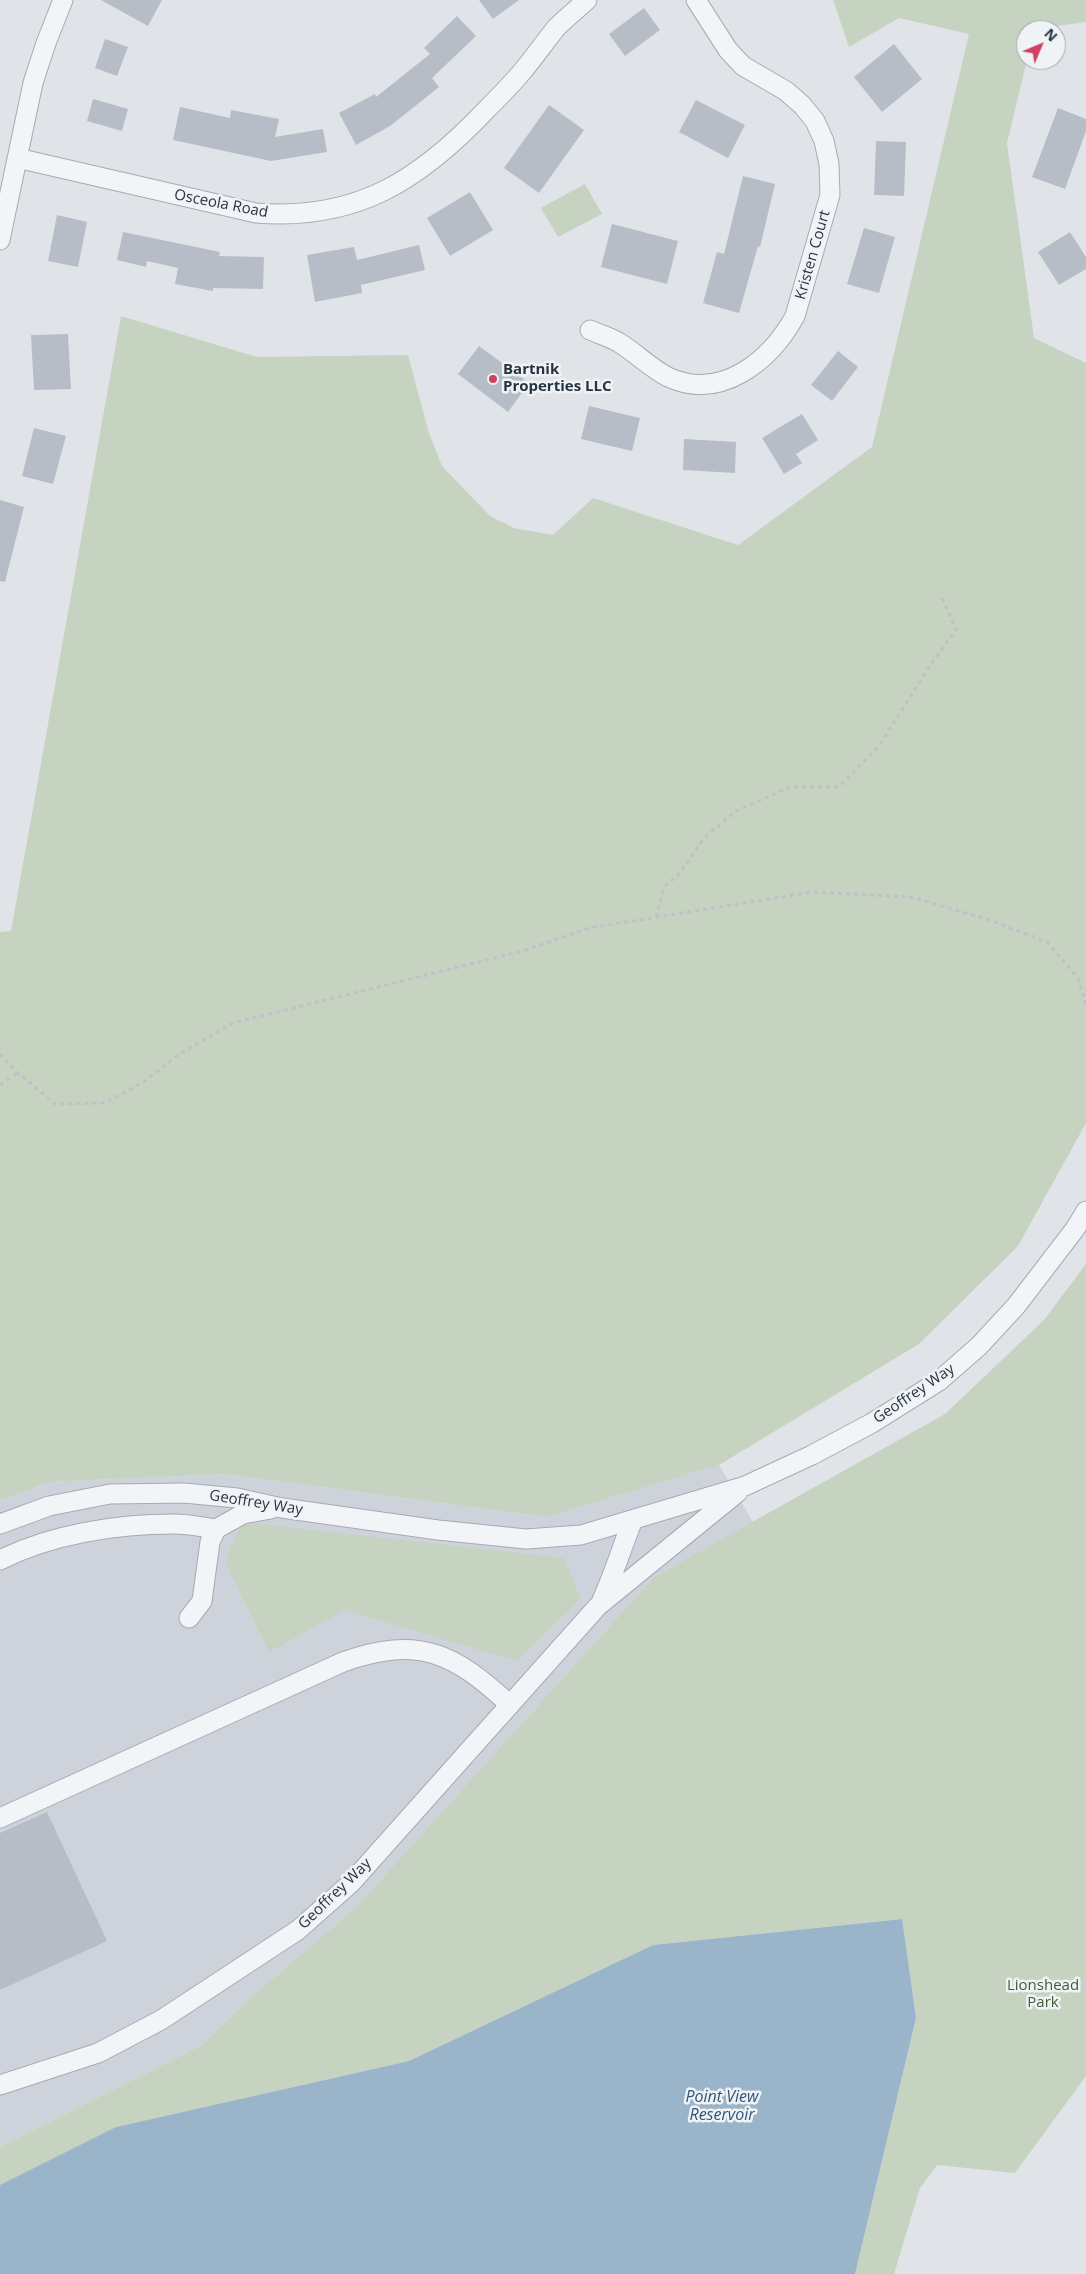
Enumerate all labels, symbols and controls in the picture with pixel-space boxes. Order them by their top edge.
north arrow [1016,20,1066,70]
text: N [1041,24,1062,45]
street label: Osceola Road [173,186,269,222]
street label: Kristen Court [792,208,834,302]
place label: Bartnik Properties LLC [503,361,611,396]
marker: Bartnik Properties LLC [487,373,499,385]
street label: Geoffrey Way [870,1360,958,1428]
street label: Geoffrey Way [208,1487,304,1519]
street label: Geoffrey Way [295,1855,375,1933]
park label: Lionshead Park [1007,1977,1079,2012]
water label: Point View Reservoir [686,2087,759,2125]

